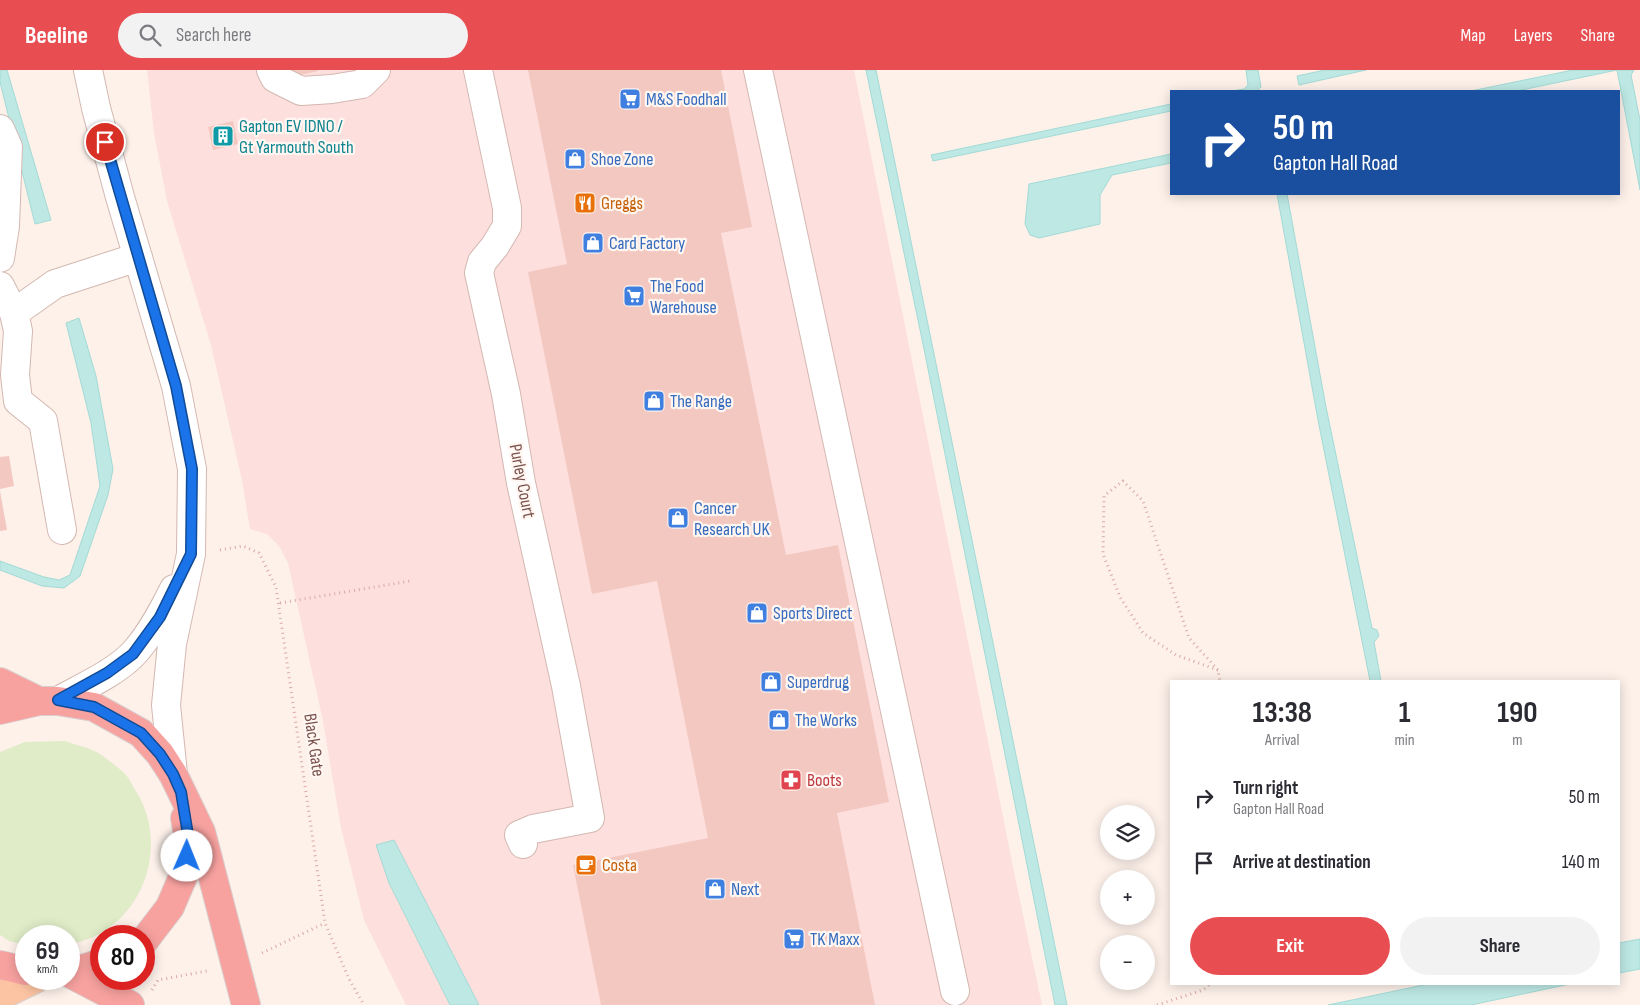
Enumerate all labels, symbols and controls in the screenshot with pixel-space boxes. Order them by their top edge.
search box [118,13,468,58]
text: Beeline [25,21,88,50]
icon: search [136,21,164,49]
text: Search here [176,24,251,47]
text: Map [1461,25,1486,46]
text: Layers [1514,25,1553,46]
text: Share [1581,25,1615,46]
supermarket icon: M&S Foodhall [618,87,642,111]
place label: M&S Foodhall [646,89,727,110]
text: 50 m [1273,107,1334,150]
icon: right [1190,110,1255,175]
place label: Gapton EV IDNO / Gt Yarmouth South [239,116,354,158]
pin [84,121,126,163]
building icon: Gapton EV IDNO / Gt Yarmouth South [211,124,235,148]
icon: arrive [91,128,119,156]
shop icon: Shoe Zone [563,147,587,171]
place label: Shoe Zone [591,149,653,170]
text: Gapton Hall Road [1273,150,1398,177]
restaurant icon: Greggs [573,191,597,215]
place label: Greggs [601,193,643,214]
shop icon: Card Factory [581,231,605,255]
place label: Card Factory [609,233,685,254]
place label: The Food Warehouse [650,276,717,318]
supermarket icon: The Food Warehouse [622,284,646,308]
shop icon: The Range [642,389,666,413]
place label: The Range [670,391,732,412]
street label: Purley Court [505,442,540,520]
place label: Cancer Research UK [694,498,771,540]
shop icon: Cancer Research UK [666,506,690,530]
shop icon: Sports Direct [745,601,769,625]
place label: Sports Direct [773,603,853,624]
shop icon: Superdrug [759,670,783,694]
place label: Superdrug [787,672,849,693]
text: 13:38 [1253,695,1312,731]
text: 1 [1399,695,1411,731]
text: 190 [1497,695,1537,731]
shop icon: The Works [767,708,791,732]
place label: The Works [795,710,857,731]
street label: Black Gate [299,712,329,778]
text: Arrival [1265,731,1299,750]
text: min [1395,731,1415,750]
text: m [1512,731,1522,750]
pharmacy icon: Boots [779,768,803,792]
place label: Boots [807,770,842,791]
text: Turn right [1233,777,1298,800]
icon: right [1190,784,1218,812]
text: 50 m [1569,786,1600,809]
text: Gapton Hall Road [1233,800,1324,819]
map controls [1100,805,1155,990]
button: layers [1100,805,1155,860]
position arrow [160,829,212,881]
icon: arrive [1190,849,1218,877]
text: Arrive at destination [1233,851,1371,874]
text: 140 m [1562,851,1600,874]
cafe icon: Costa [574,853,598,877]
place label: Costa [602,855,637,876]
button: + [1100,870,1155,925]
shop icon: Next [703,877,727,901]
place label: Next [731,879,760,900]
button: Exit [1190,917,1390,975]
button: Share [1400,917,1600,975]
speed limit sign: 80 [90,925,155,990]
supermarket icon: TK Maxx [782,927,806,951]
place label: TK Maxx [810,929,860,950]
button: − [1100,935,1155,990]
text: 69 [36,936,59,967]
text: km/h [37,962,58,977]

